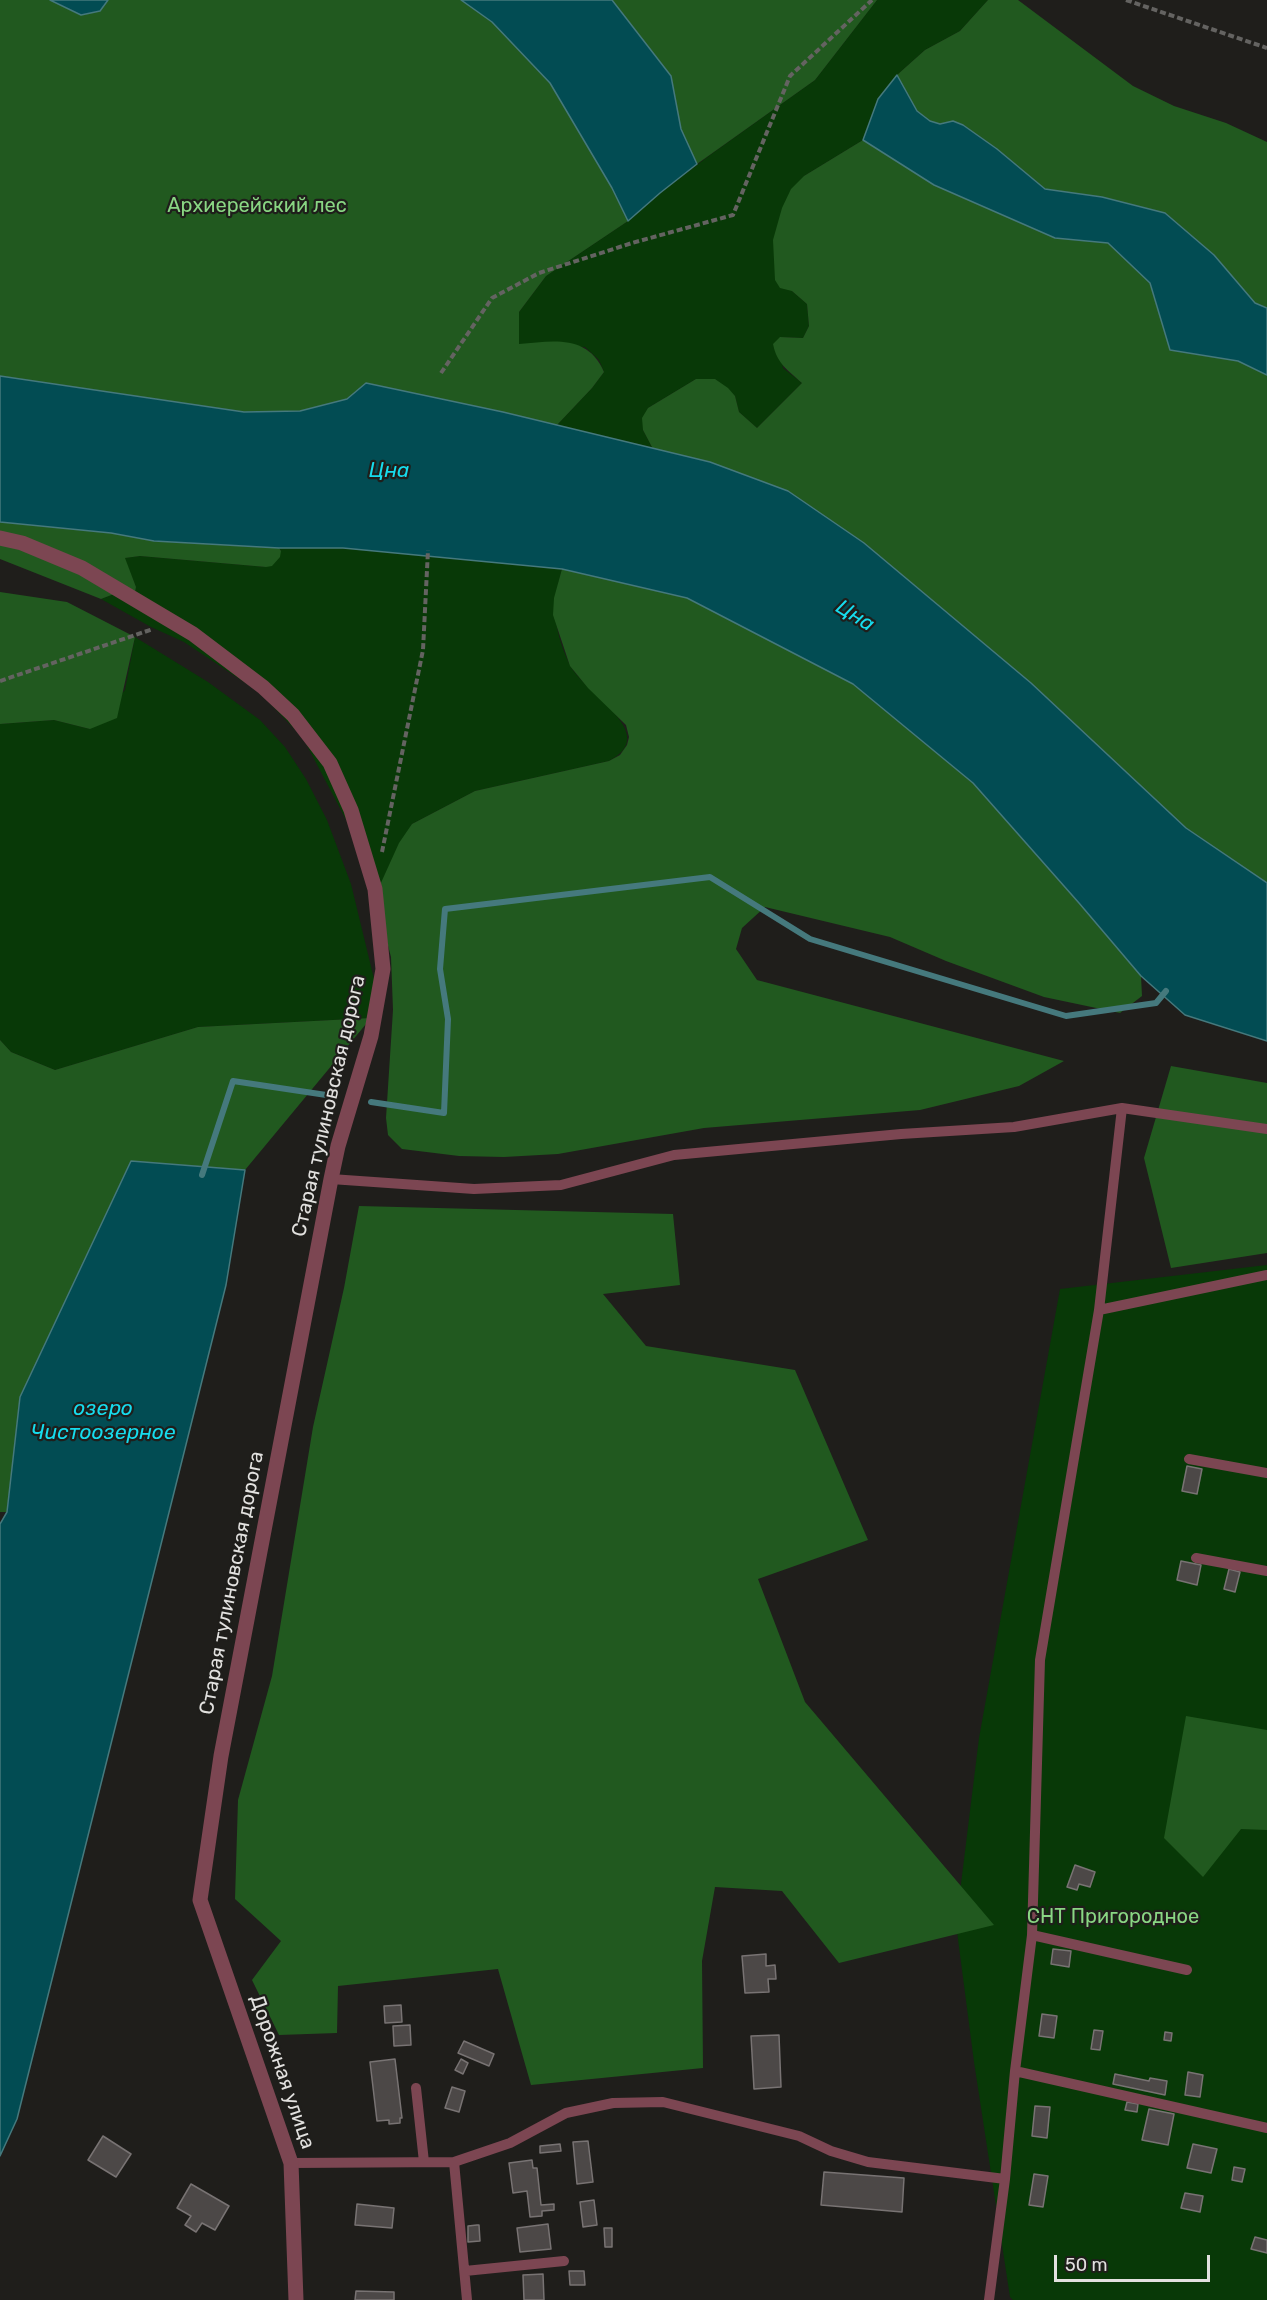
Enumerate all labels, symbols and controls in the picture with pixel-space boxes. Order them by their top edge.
park label: Архиерейский лес [167,194,347,218]
water label: Цна [369,458,409,484]
water label: Цна [831,595,879,637]
street label: Старая тулиновская дорога [287,973,371,1239]
water label: озеро Чистоозерное [31,1396,175,1446]
street label: Старая тулиновская дорога [195,1449,269,1717]
park label: СНТ Пригородное [1027,1905,1199,1929]
street label: Дорожная улица [244,1992,320,2152]
scale bar [1057,2243,1213,2281]
text: 50 m [1065,2254,1108,2276]

